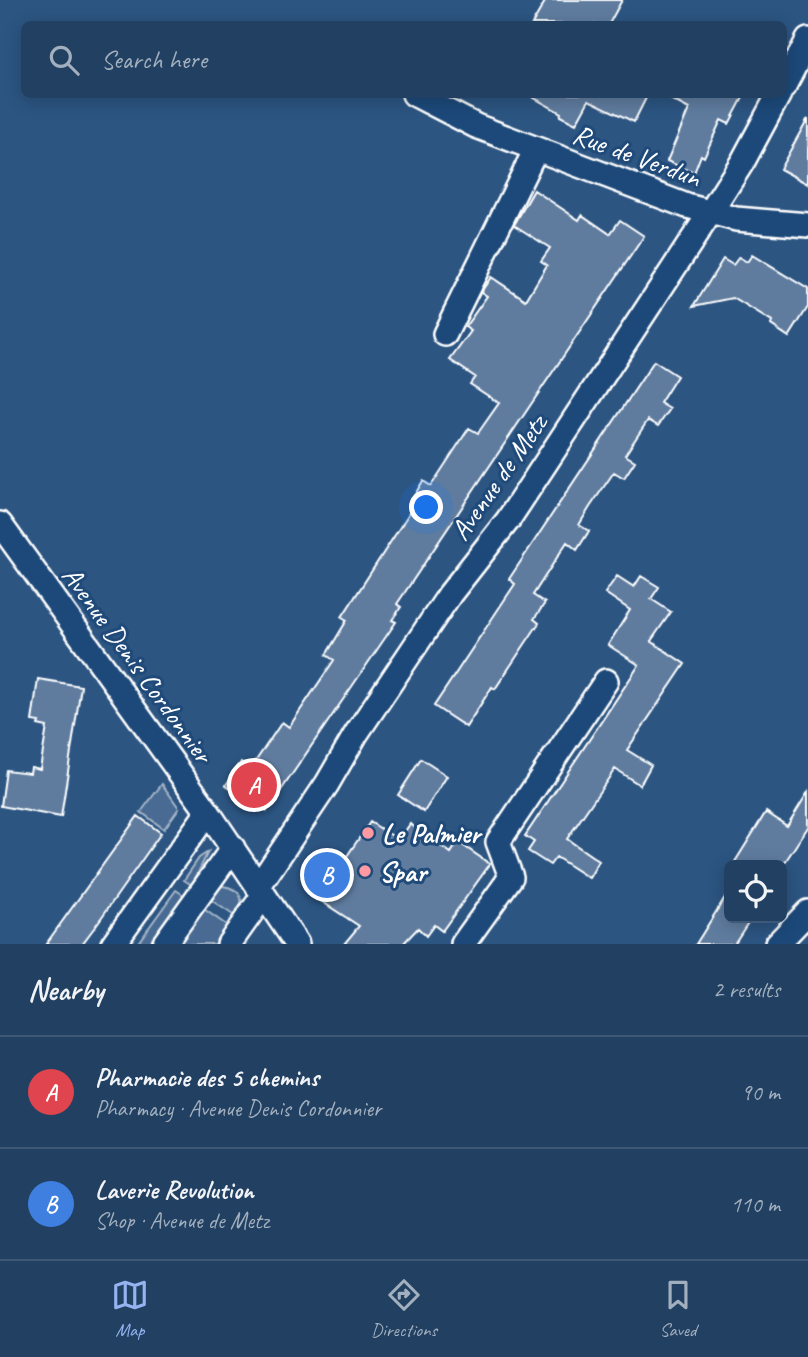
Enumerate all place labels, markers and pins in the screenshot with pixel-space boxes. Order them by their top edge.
pin: A [231,759,277,811]
place label: Le Palmier [382,816,483,851]
marker: Le Palmier [360,825,376,841]
pin: B [304,849,350,901]
place label: Spar [379,854,429,889]
marker: Spar [357,863,373,879]

